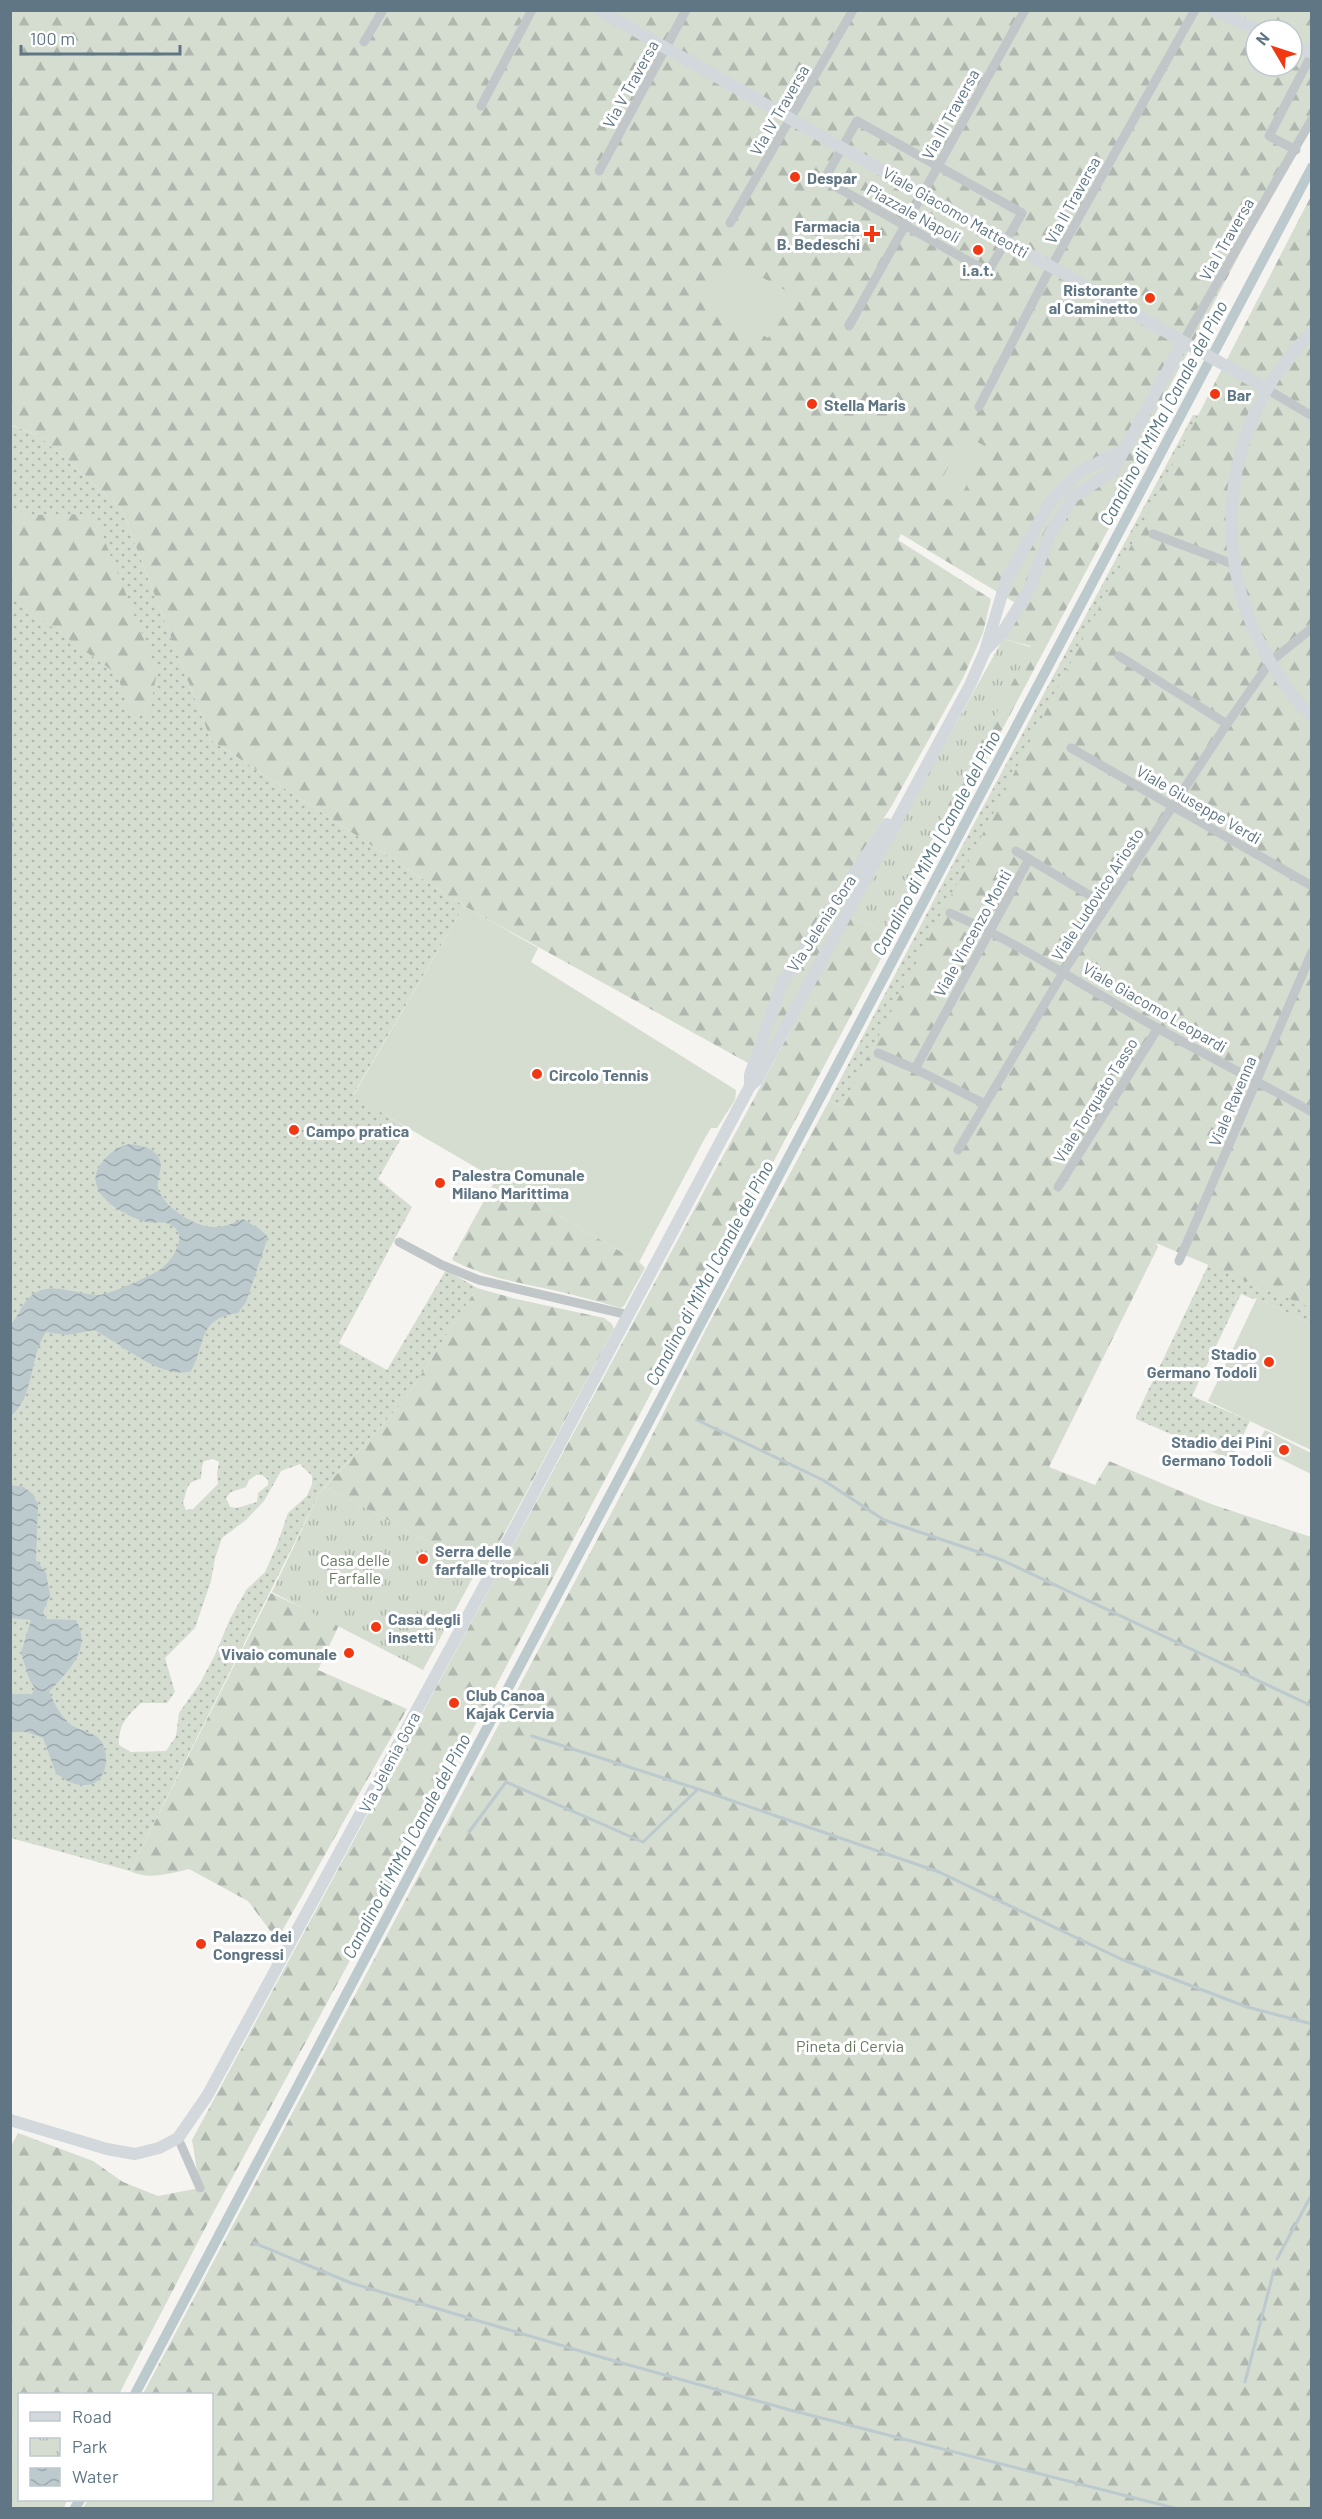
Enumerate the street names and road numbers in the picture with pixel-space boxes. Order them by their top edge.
street label: Via V Traversa [598,37,662,131]
street label: Via IV Traversa [745,61,813,159]
street label: Via III Traversa [917,66,983,162]
street label: Via II Traversa [1040,153,1104,247]
street label: Viale Giacomo Matteotti [880,163,1032,261]
street label: Piazzale Napoli [864,180,964,246]
street label: Via I Traversa [1195,194,1257,284]
street label: Viale Giuseppe Verdi [1133,761,1265,847]
street label: Viale Ludovico Ariosto [1047,824,1147,964]
street label: Viale Vincenzo Monti [929,866,1015,1000]
street label: Via Jelenia Gora [783,871,859,975]
street label: Viale Giacomo Leopardi [1080,958,1230,1056]
street label: Viale Torquato Tasso [1049,1034,1141,1166]
street label: Viale Ravenna [1204,1053,1260,1149]
street label: Via Jelenia Gora [354,1708,424,1816]

